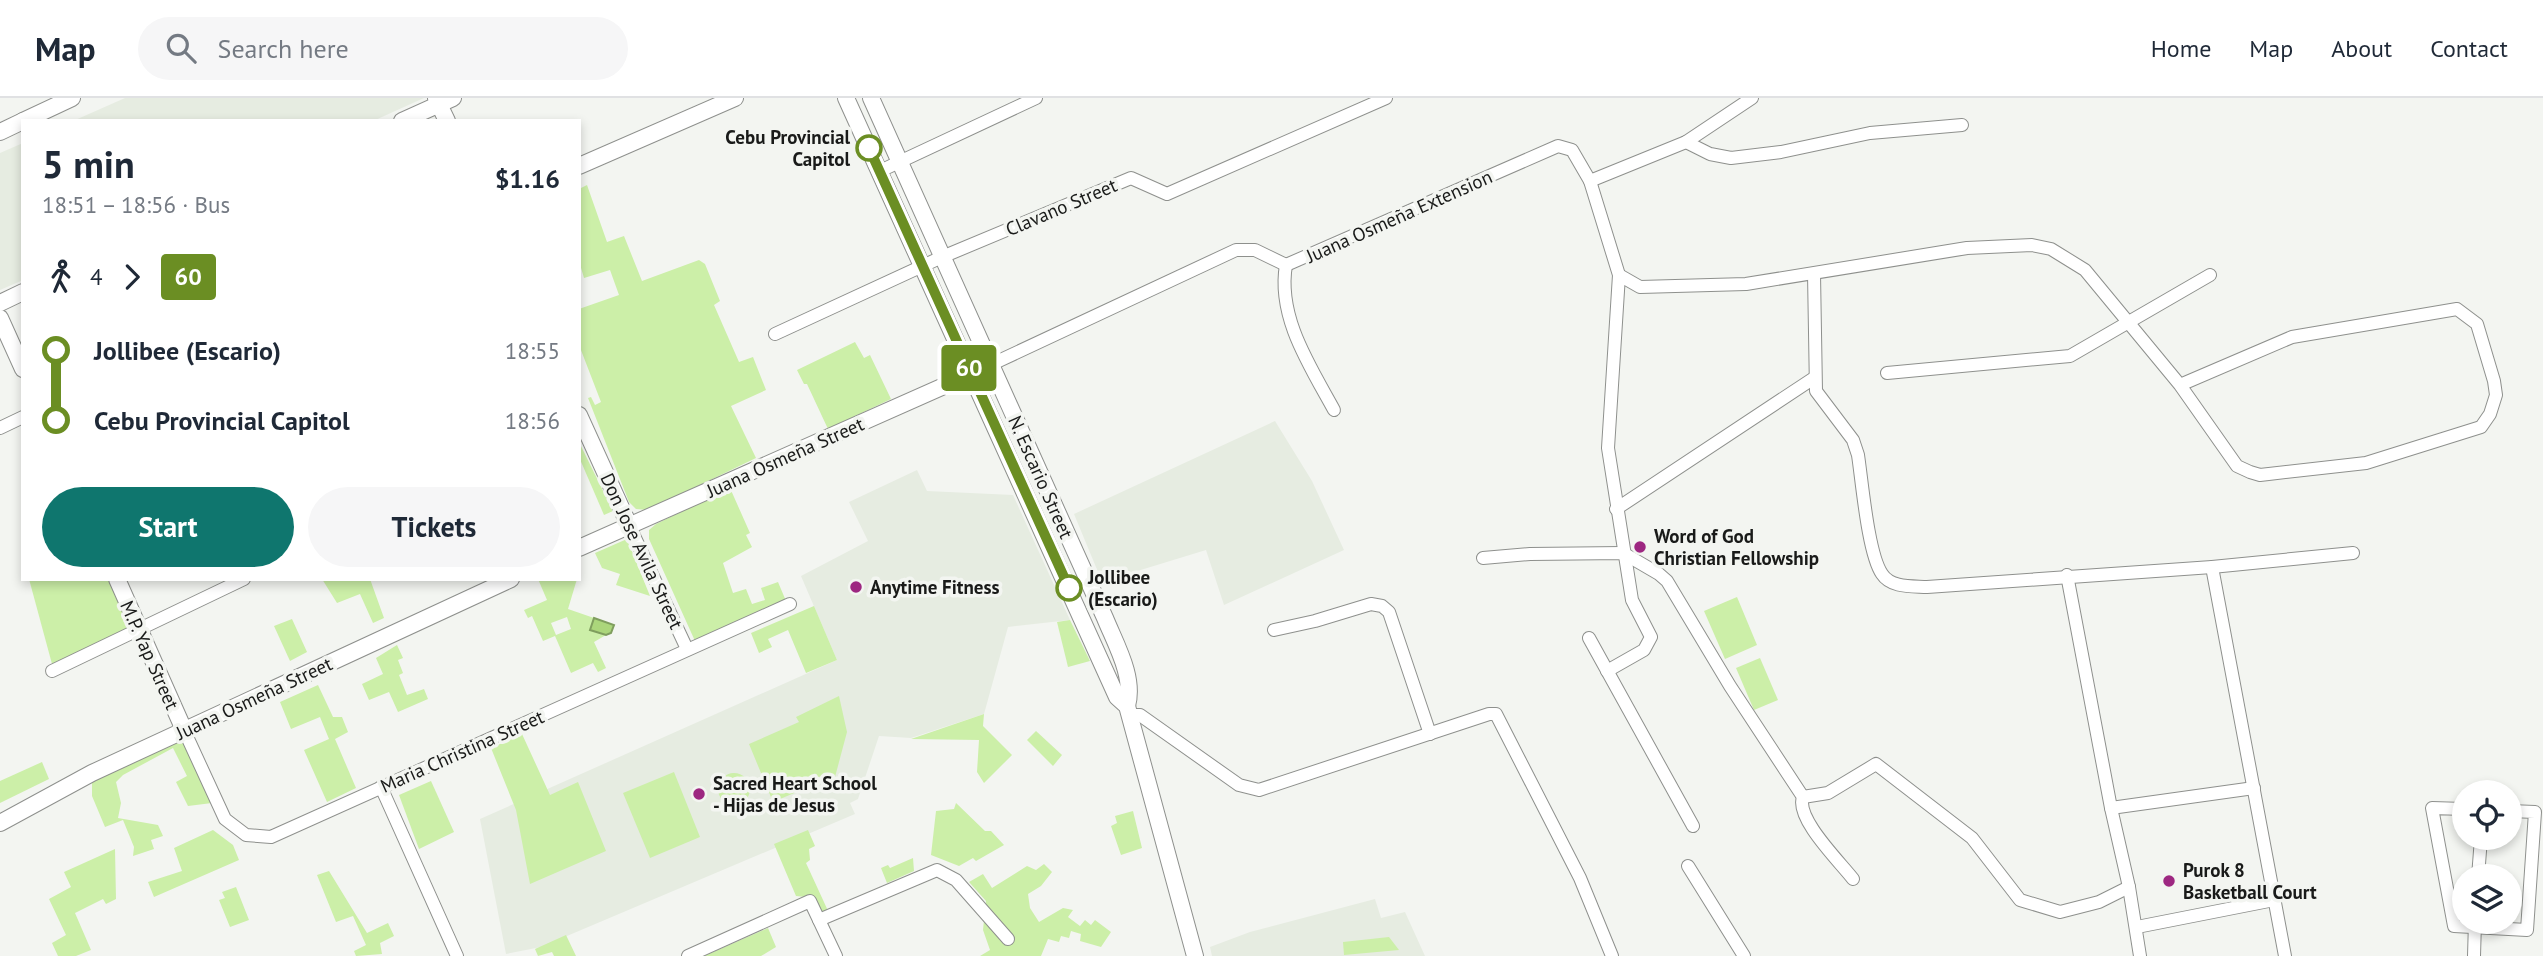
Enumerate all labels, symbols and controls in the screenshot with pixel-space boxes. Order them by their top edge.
search box [138,17,628,80]
text: Map [35,27,96,70]
icon: search [162,29,200,67]
text: Search here [218,32,349,65]
text: Home [2151,33,2211,64]
text: Map [2249,33,2293,64]
text: About [2331,33,2392,64]
text: Contact [2430,33,2508,64]
place label: Cebu Provincial Capitol [725,125,850,171]
marker: Cebu Provincial Capitol [856,135,882,161]
text: 5 min [42,139,135,188]
text: $1.16 [495,162,560,195]
street label: Juana Osmeña Extension [1301,164,1496,268]
street label: Clavano Street [1002,173,1121,241]
text: 18:51 – 18:56 · Bus [42,190,230,219]
icon: walk [42,258,80,296]
icon: forward [113,258,151,296]
text: 60 [175,261,202,292]
text: 4 [90,262,103,291]
text: Jollibee (Escario) [94,334,281,367]
text: 18:55 [505,336,560,365]
line badge: 60 [937,345,1000,391]
text: 60 [955,352,983,383]
text: Cebu Provincial Capitol [94,404,350,437]
text: 18:56 [505,406,560,435]
street label: Juana Osmeña Street [702,411,868,503]
street label: N. Escario Street [1003,412,1079,543]
street label: Don Jose Avila Street [595,469,689,633]
button: Start [42,487,294,567]
button: Tickets [308,487,560,567]
place label: Word of God Christian Fellowship [1654,524,1819,570]
marker: Word of God Christian Fellowship [1632,539,1648,555]
place label: Jollibee (Escario) [1087,565,1158,611]
place label: Anytime Fitness [870,575,1000,599]
marker: Jollibee (Escario) [1056,575,1082,601]
marker: Anytime Fitness [848,579,864,595]
street label: M.P. Yap Street [115,597,185,714]
street label: Juana Osmeña Street [171,651,336,745]
street label: Maria Christina Street [377,704,548,798]
place label: Sacred Heart School - Hijas de Jesus [713,771,877,817]
map controls [2452,780,2522,934]
button: locate [2452,780,2522,850]
marker: Sacred Heart School - Hijas de Jesus [691,786,707,802]
place label: Purok 8 Basketball Court [2183,858,2317,904]
button: layers [2452,864,2522,934]
marker: Purok 8 Basketball Court [2161,873,2177,889]

